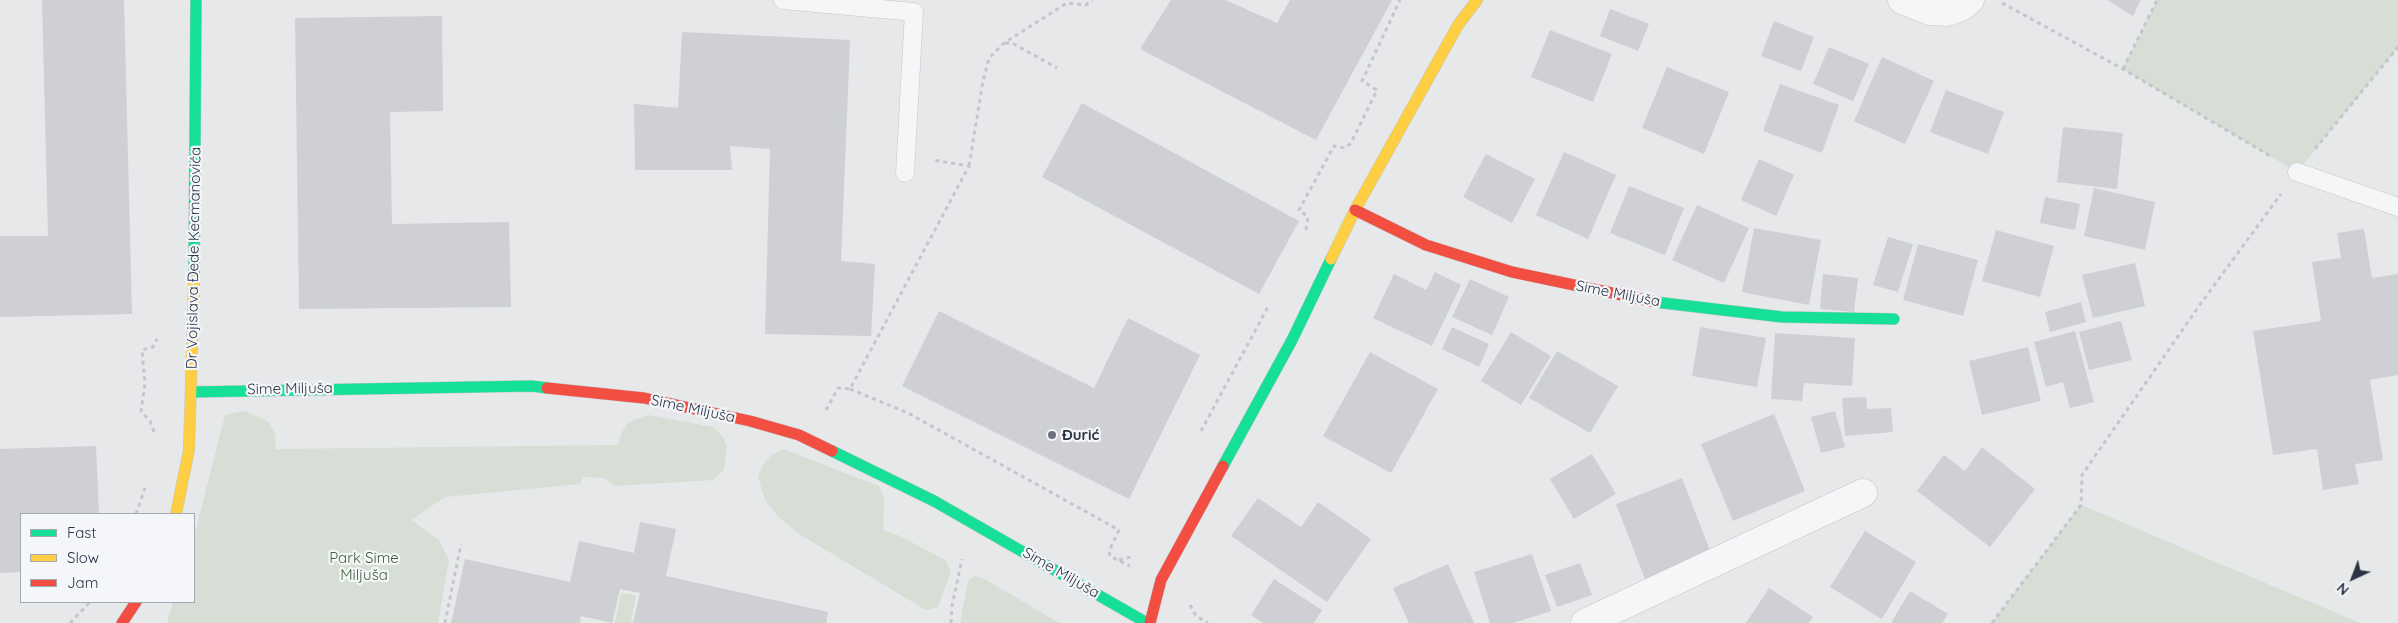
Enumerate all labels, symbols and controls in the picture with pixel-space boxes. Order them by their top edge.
street label: Dr Vojislava Đede Kecmanovića [183,147,205,369]
street label: Sime Miljuša [1574,277,1662,311]
street label: Sime Miljuša [247,379,333,399]
street label: Sime Miljuša [649,391,737,427]
place label: Đurić [1062,426,1099,444]
marker: Đurić [1046,429,1058,441]
legend [20,513,195,603]
text: Fast [67,523,96,542]
street label: Sime Miljuša [1019,544,1103,602]
text: Slow [67,548,99,567]
park label: Park Sime Miljuša [329,549,399,584]
north arrow [2328,553,2378,603]
text: Jam [67,573,98,592]
text: N [2333,579,2353,599]

